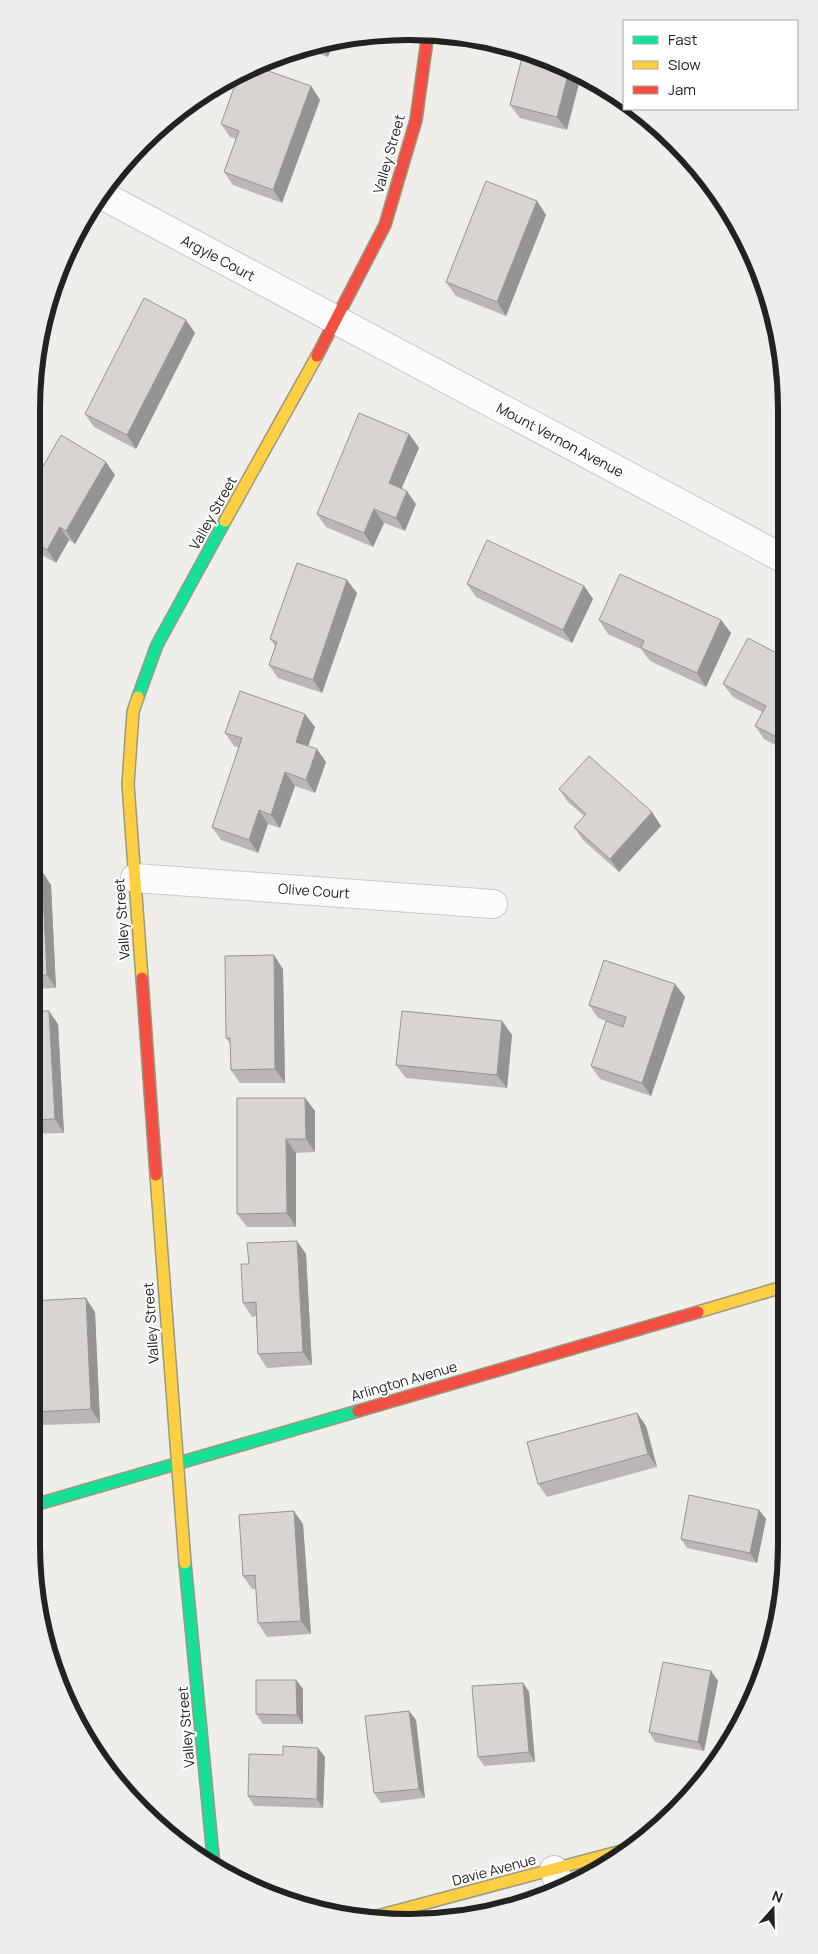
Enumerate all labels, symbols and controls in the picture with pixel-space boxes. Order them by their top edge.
legend [623,20,798,110]
text: Fast [668,29,697,50]
text: Slow [668,54,701,75]
text: Jam [668,79,696,100]
street label: Valley Street [368,112,409,196]
street label: Argyle Court [178,230,259,285]
street label: Mount Vernon Avenue [493,398,627,481]
street label: Valley Street [185,472,241,553]
street label: Valley Street [109,877,134,960]
street label: Olive Court [278,879,351,903]
street label: Valley Street [138,1281,163,1364]
street label: Arlington Avenue [349,1356,459,1405]
street label: Valley Street [172,1685,199,1768]
street label: Davie Avenue [450,1849,538,1890]
north arrow [748,1884,798,1934]
text: N [770,1886,786,1907]

